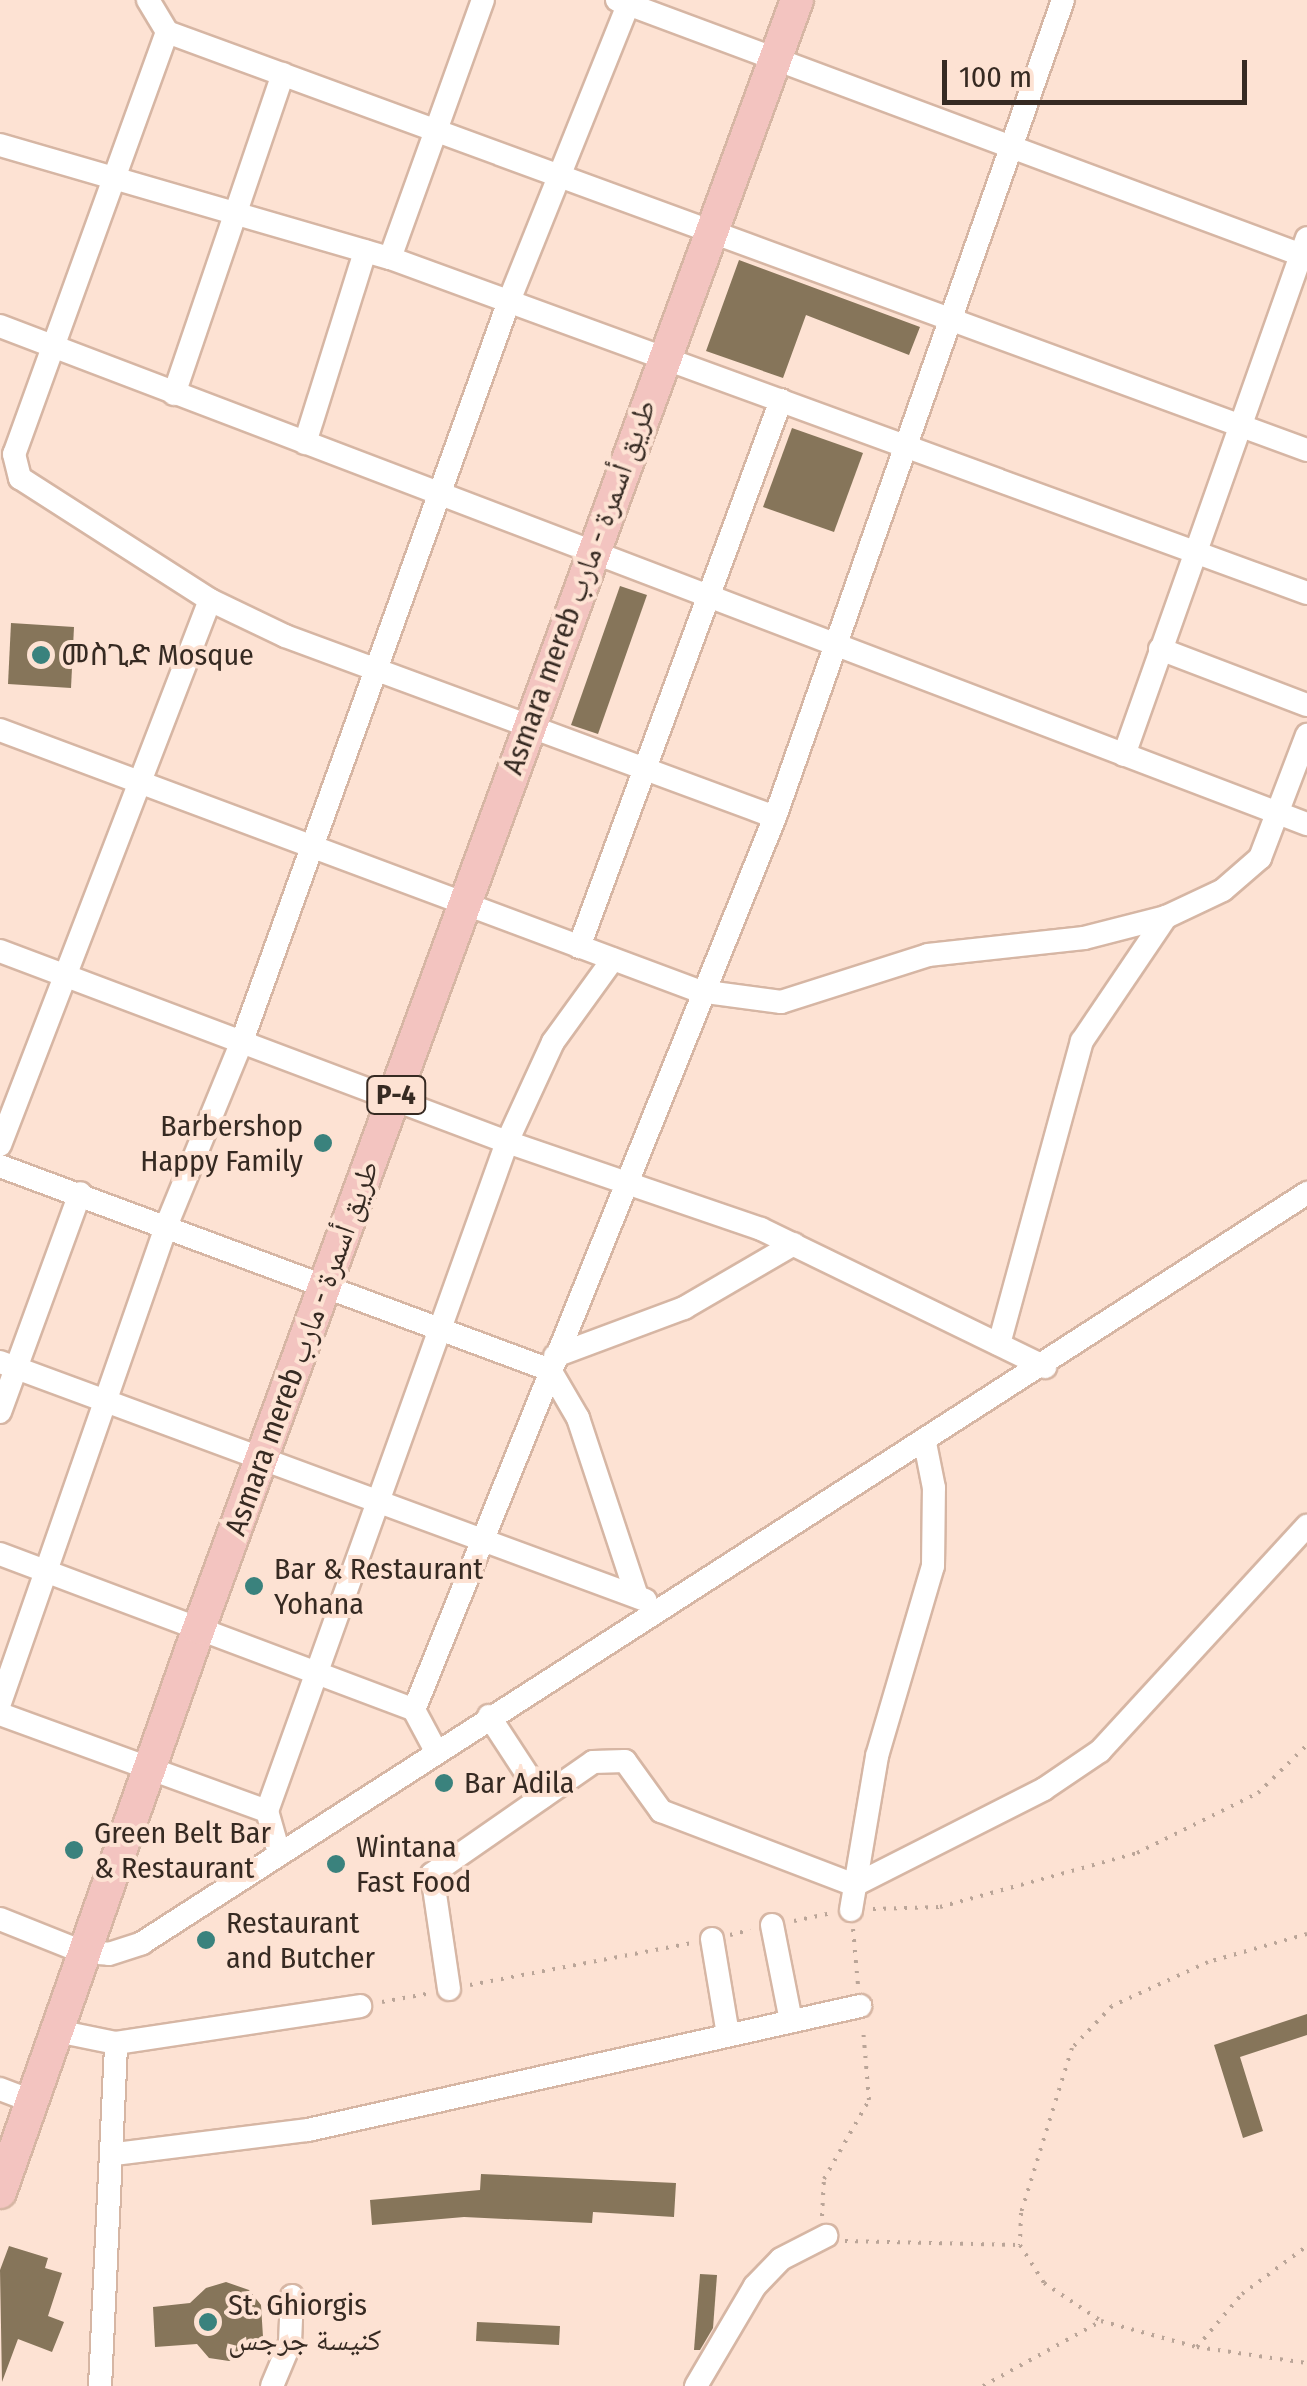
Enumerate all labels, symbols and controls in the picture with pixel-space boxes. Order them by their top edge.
scale bar [947,40,1252,102]
text: 100 m [959,59,1032,95]
street label: Asmara mereb طريق أسمرة - مارب [494,395,664,779]
place label: መስጊድ Mosque [61,637,254,673]
marker: መስጊድ Mosque [30,644,52,666]
road number: P-4 [366,1072,426,1118]
place label: Barbershop Happy Family [140,1108,303,1178]
marker: Barbershop Happy Family [312,1132,334,1154]
street label: Asmara mereb طريق أسمرة - مارب [217,1156,387,1540]
place label: Bar & Restaurant Yohana [274,1551,483,1622]
marker: Bar & Restaurant Yohana [243,1575,265,1597]
place label: Bar Adila [464,1765,575,1801]
marker: Bar Adila [433,1772,455,1794]
place label: Green Belt Bar & Restaurant [94,1815,271,1886]
place label: Wintana Fast Food [356,1829,471,1900]
marker: Green Belt Bar & Restaurant [63,1839,85,1861]
marker: Wintana Fast Food [325,1853,347,1875]
place label: Restaurant and Butcher [226,1905,375,1976]
marker: Restaurant and Butcher [195,1929,217,1951]
place label: St. Ghiorgis كنيسة جرجس [228,2287,381,2358]
marker: St. Ghiorgis كنيسة جرجس [197,2311,219,2333]

